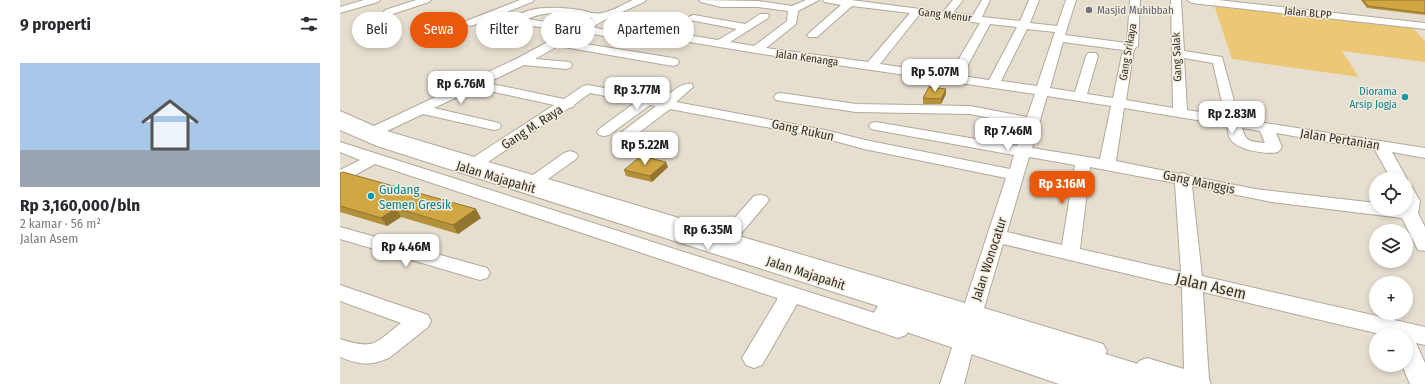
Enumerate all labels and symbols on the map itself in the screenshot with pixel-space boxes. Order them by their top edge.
place label: Masjid Muhibbah [1097,4,1174,17]
street label: Jalan BLPP [1284,4,1332,22]
street label: Gang Menur [917,5,973,25]
marker: Masjid Muhibbah [1084,5,1094,15]
street label: Gang Srikaya [1117,22,1139,82]
street label: Gang Salak [1170,31,1184,82]
street label: Jalan Kenanga [775,47,839,69]
pin: Rp 5.07M [894,59,976,93]
pin: Rp 6.76M [420,71,502,105]
pin: Rp 3.77M [596,77,678,111]
place label: Diorama Arsip Jogja [1350,85,1397,111]
marker: Diorama Arsip Jogja [1400,92,1410,102]
pin: Rp 2.83M [1191,101,1273,135]
street label: Gang M. Raya [499,102,565,152]
street label: Gang Rukun [770,116,836,144]
pin: Rp 7.46M [967,118,1049,152]
street label: Jalan Pertanian [1299,125,1381,153]
pin: Rp 5.22M [604,132,686,166]
street label: Jalan Majapahit [455,158,538,196]
street label: Gang Manggis [1162,167,1237,197]
pin: Rp 3.16M [1021,171,1103,205]
place label: Gudang Semen Gresik [379,182,452,212]
marker: Gudang Semen Gresik [366,191,376,201]
street label: Jalan Wonocatur [968,215,1010,303]
pin: Rp 6.35M [667,217,749,251]
pin: Rp 4.46M [365,234,447,268]
street label: Jalan Majapahit [765,253,848,293]
street label: Jalan Asem [1174,269,1248,303]

